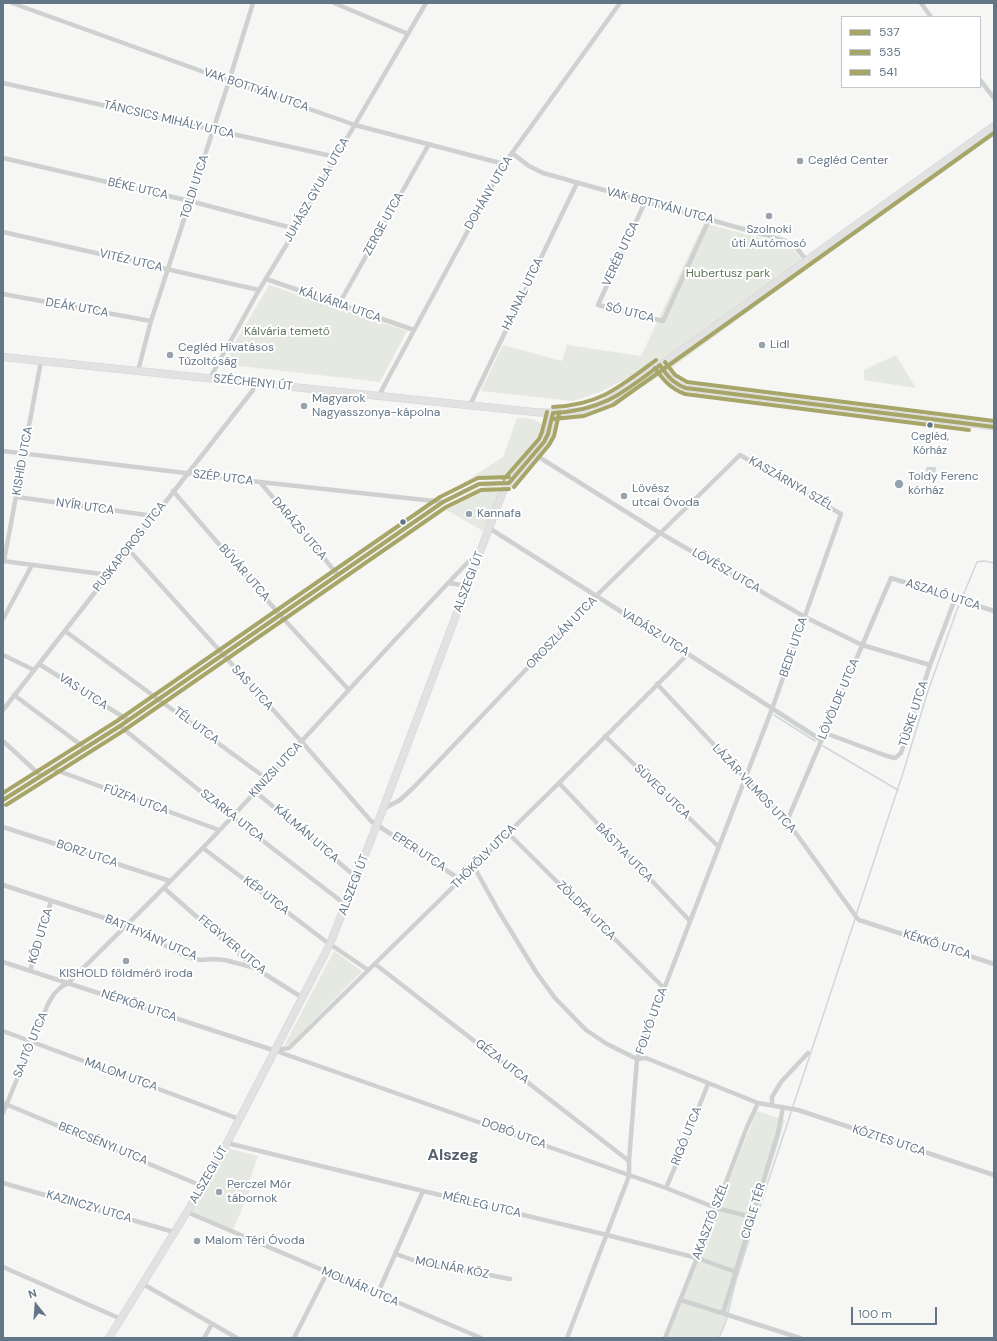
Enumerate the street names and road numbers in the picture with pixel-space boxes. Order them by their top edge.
street label: VAK BOTTYÁN UTCA [201,65,311,115]
street label: TÁNCSICS MIHÁLY UTCA [102,98,236,142]
street label: JUHÁSZ GYULA UTCA [281,135,353,245]
street label: TOLDI UTCA [178,153,212,221]
street label: DOHÁNY UTCA [462,154,516,232]
street label: BÉKE UTCA [106,175,170,203]
street label: VAK BOTTYÁN UTCA [605,185,715,227]
street label: ZERGE UTCA [361,190,407,258]
street label: VERÉB UTCA [600,219,642,289]
street label: VITÉZ UTCA [98,247,164,275]
street label: HAJNAL UTCA [499,256,547,332]
street label: KÁLVÁRIA UTCA [297,284,383,326]
street label: DEÁK UTCA [44,295,110,321]
street label: SÓ UTCA [604,300,656,326]
street label: SZÉCHENYI ÚT [213,372,293,394]
street label: KISHÍD UTCA [10,425,36,497]
street label: KASZÁRNYA SZÉL [746,454,836,514]
street label: SZÉP UTCA [192,467,254,489]
street label: DARÁZS UTCA [268,495,330,563]
street label: NYÍR UTCA [55,496,115,518]
street label: PUSKAPOROS UTCA [90,499,170,595]
street label: BÚVÁR UTCA [215,542,273,604]
street label: LÖVÉSZ UTCA [689,546,763,596]
street label: ALSZEGI ÚT [451,550,487,614]
street label: ASZALÓ UTCA [904,576,982,614]
street label: OROSZLÁN UTCA [524,594,600,672]
street label: VADÁSZ UTCA [618,606,692,660]
street label: BEDE UTCA [777,615,811,679]
street label: LÖVÖLDE UTCA [815,656,863,742]
street label: SAS UTCA [228,663,276,713]
street label: VAS UTCA [56,671,110,713]
street label: TÜSKE UTCA [896,679,932,749]
street label: TÉL UTCA [170,704,222,748]
street label: KINIZSI UTCA [247,739,305,801]
street label: LÁZÁR VILMOS UTCA [709,742,799,836]
street label: SÜVEG UTCA [631,762,693,822]
street label: FŰZFA UTCA [102,782,170,818]
street label: SZARKA UTCA [197,787,267,845]
street label: KÁLMÁN UTCA [271,802,341,866]
street label: BÁSTYA UTCA [592,821,656,885]
street label: THÖKÖLY UTCA [449,822,519,892]
street label: EPER UTCA [389,829,449,875]
street label: BORZ UTCA [54,837,120,871]
street label: ALSZEGI ÚT [336,853,372,917]
street label: KÉP UTCA [240,874,292,918]
street label: ZÖLDFA UTCA [554,879,618,943]
street label: KÖD UTCA [26,906,56,966]
street label: BATTHYÁNY UTCA [103,912,199,964]
street label: FEGYVER UTCA [195,912,269,978]
street label: KÉKKŐ UTCA [901,927,973,963]
street label: FOLYÓ UTCA [633,986,671,1056]
street label: NÉPKÖR UTCA [99,987,179,1025]
street label: SAJTÓ UTCA [11,1010,51,1080]
street label: GÉZA UTCA [472,1037,532,1087]
street label: MALOM UTCA [82,1055,160,1095]
street label: RIGÓ UTCA [669,1105,705,1167]
street label: DOBÓ UTCA [480,1116,548,1152]
street label: BERCSÉNYI UTCA [56,1119,150,1169]
street label: KÖZTES UTCA [850,1122,928,1160]
street label: ALSZEGI ÚT [187,1144,231,1206]
street label: AKASZTÓ SZÉL [690,1180,732,1262]
street label: CIGLE TÉR [739,1181,769,1241]
street label: KAZINCZY UTCA [45,1188,133,1226]
street label: MÉRLEG UTCA [441,1189,523,1221]
street label: MOLNÁR KÖZ [414,1254,490,1282]
street label: MOLNÁR UTCA [319,1264,401,1310]

